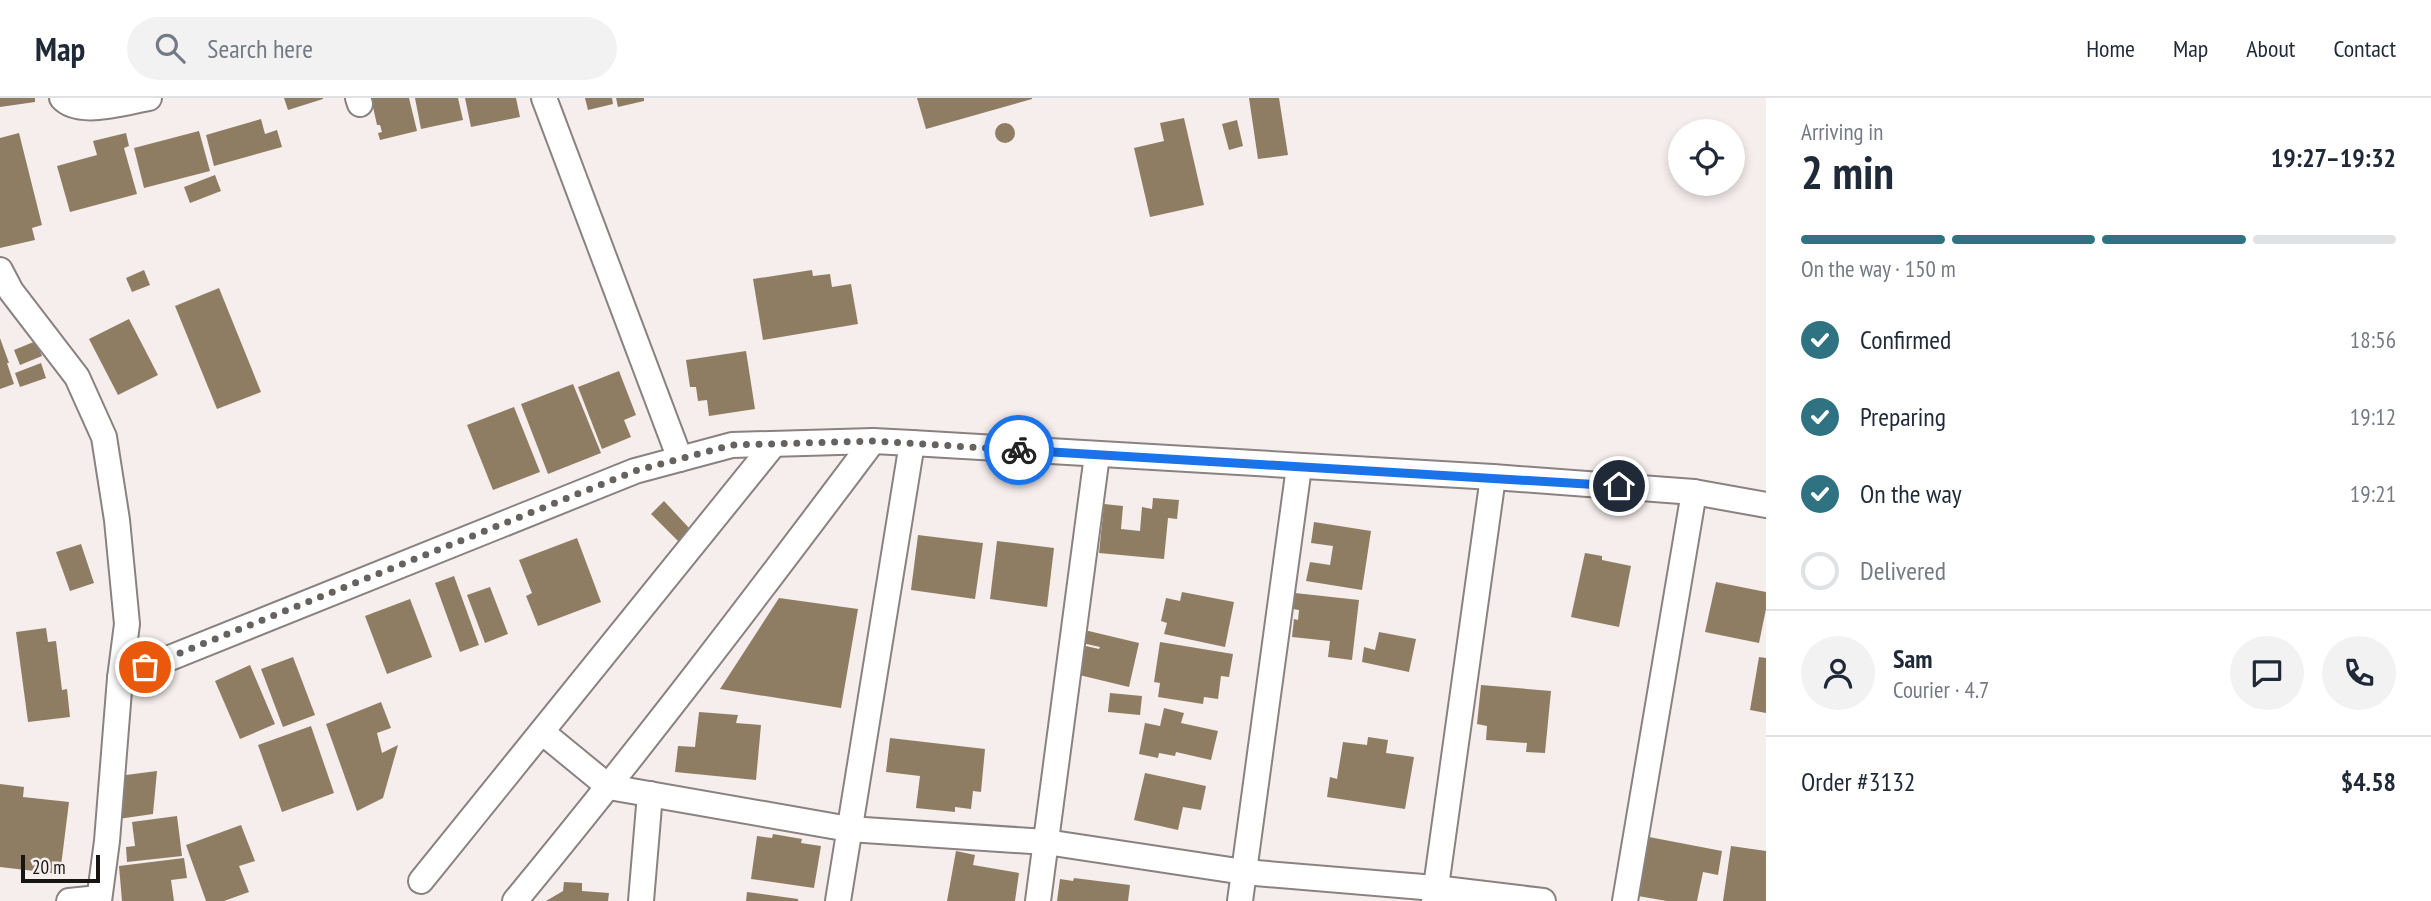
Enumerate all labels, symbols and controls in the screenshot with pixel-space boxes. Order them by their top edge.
search box [127,17,617,80]
text: Map [35,27,85,70]
icon: search [151,29,189,67]
text: Search here [207,32,313,65]
text: Home [2086,33,2135,64]
text: Map [2173,33,2208,64]
text: About [2246,33,2295,64]
text: Contact [2333,33,2396,64]
text: Arriving in [1801,117,1883,146]
map controls [1668,119,1745,196]
button: locate [1668,119,1745,196]
text: 19:27–19:32 [2271,141,2396,174]
text: 2 min [1801,142,1894,202]
text: On the way · 150 m [1801,254,1956,283]
icon: check [1801,321,1839,359]
text: Confirmed [1860,323,1951,356]
text: 18:56 [2350,325,2396,354]
icon: check [1801,398,1839,436]
text: Preparing [1860,400,1946,433]
text: 19:12 [2350,402,2396,431]
courier [984,415,1054,485]
icon: bike [1000,431,1038,469]
pin [1589,456,1649,516]
icon: home [1600,467,1638,505]
icon: check [1801,475,1839,513]
text: On the way [1860,477,1962,510]
text: 19:21 [2350,479,2396,508]
text: Delivered [1860,554,1946,587]
button: person [1801,636,1875,710]
button: chat [2230,636,2304,710]
button: phone [2322,636,2396,710]
pin [115,637,175,697]
text: Sam [1893,642,1932,675]
icon: bag [126,648,164,686]
text: Courier · 4.7 [1893,675,1989,704]
text: Order #3132 [1801,765,1916,798]
text: $4.58 [2341,765,2396,798]
scale bar [21,852,100,884]
text: 20 m [32,855,66,879]

